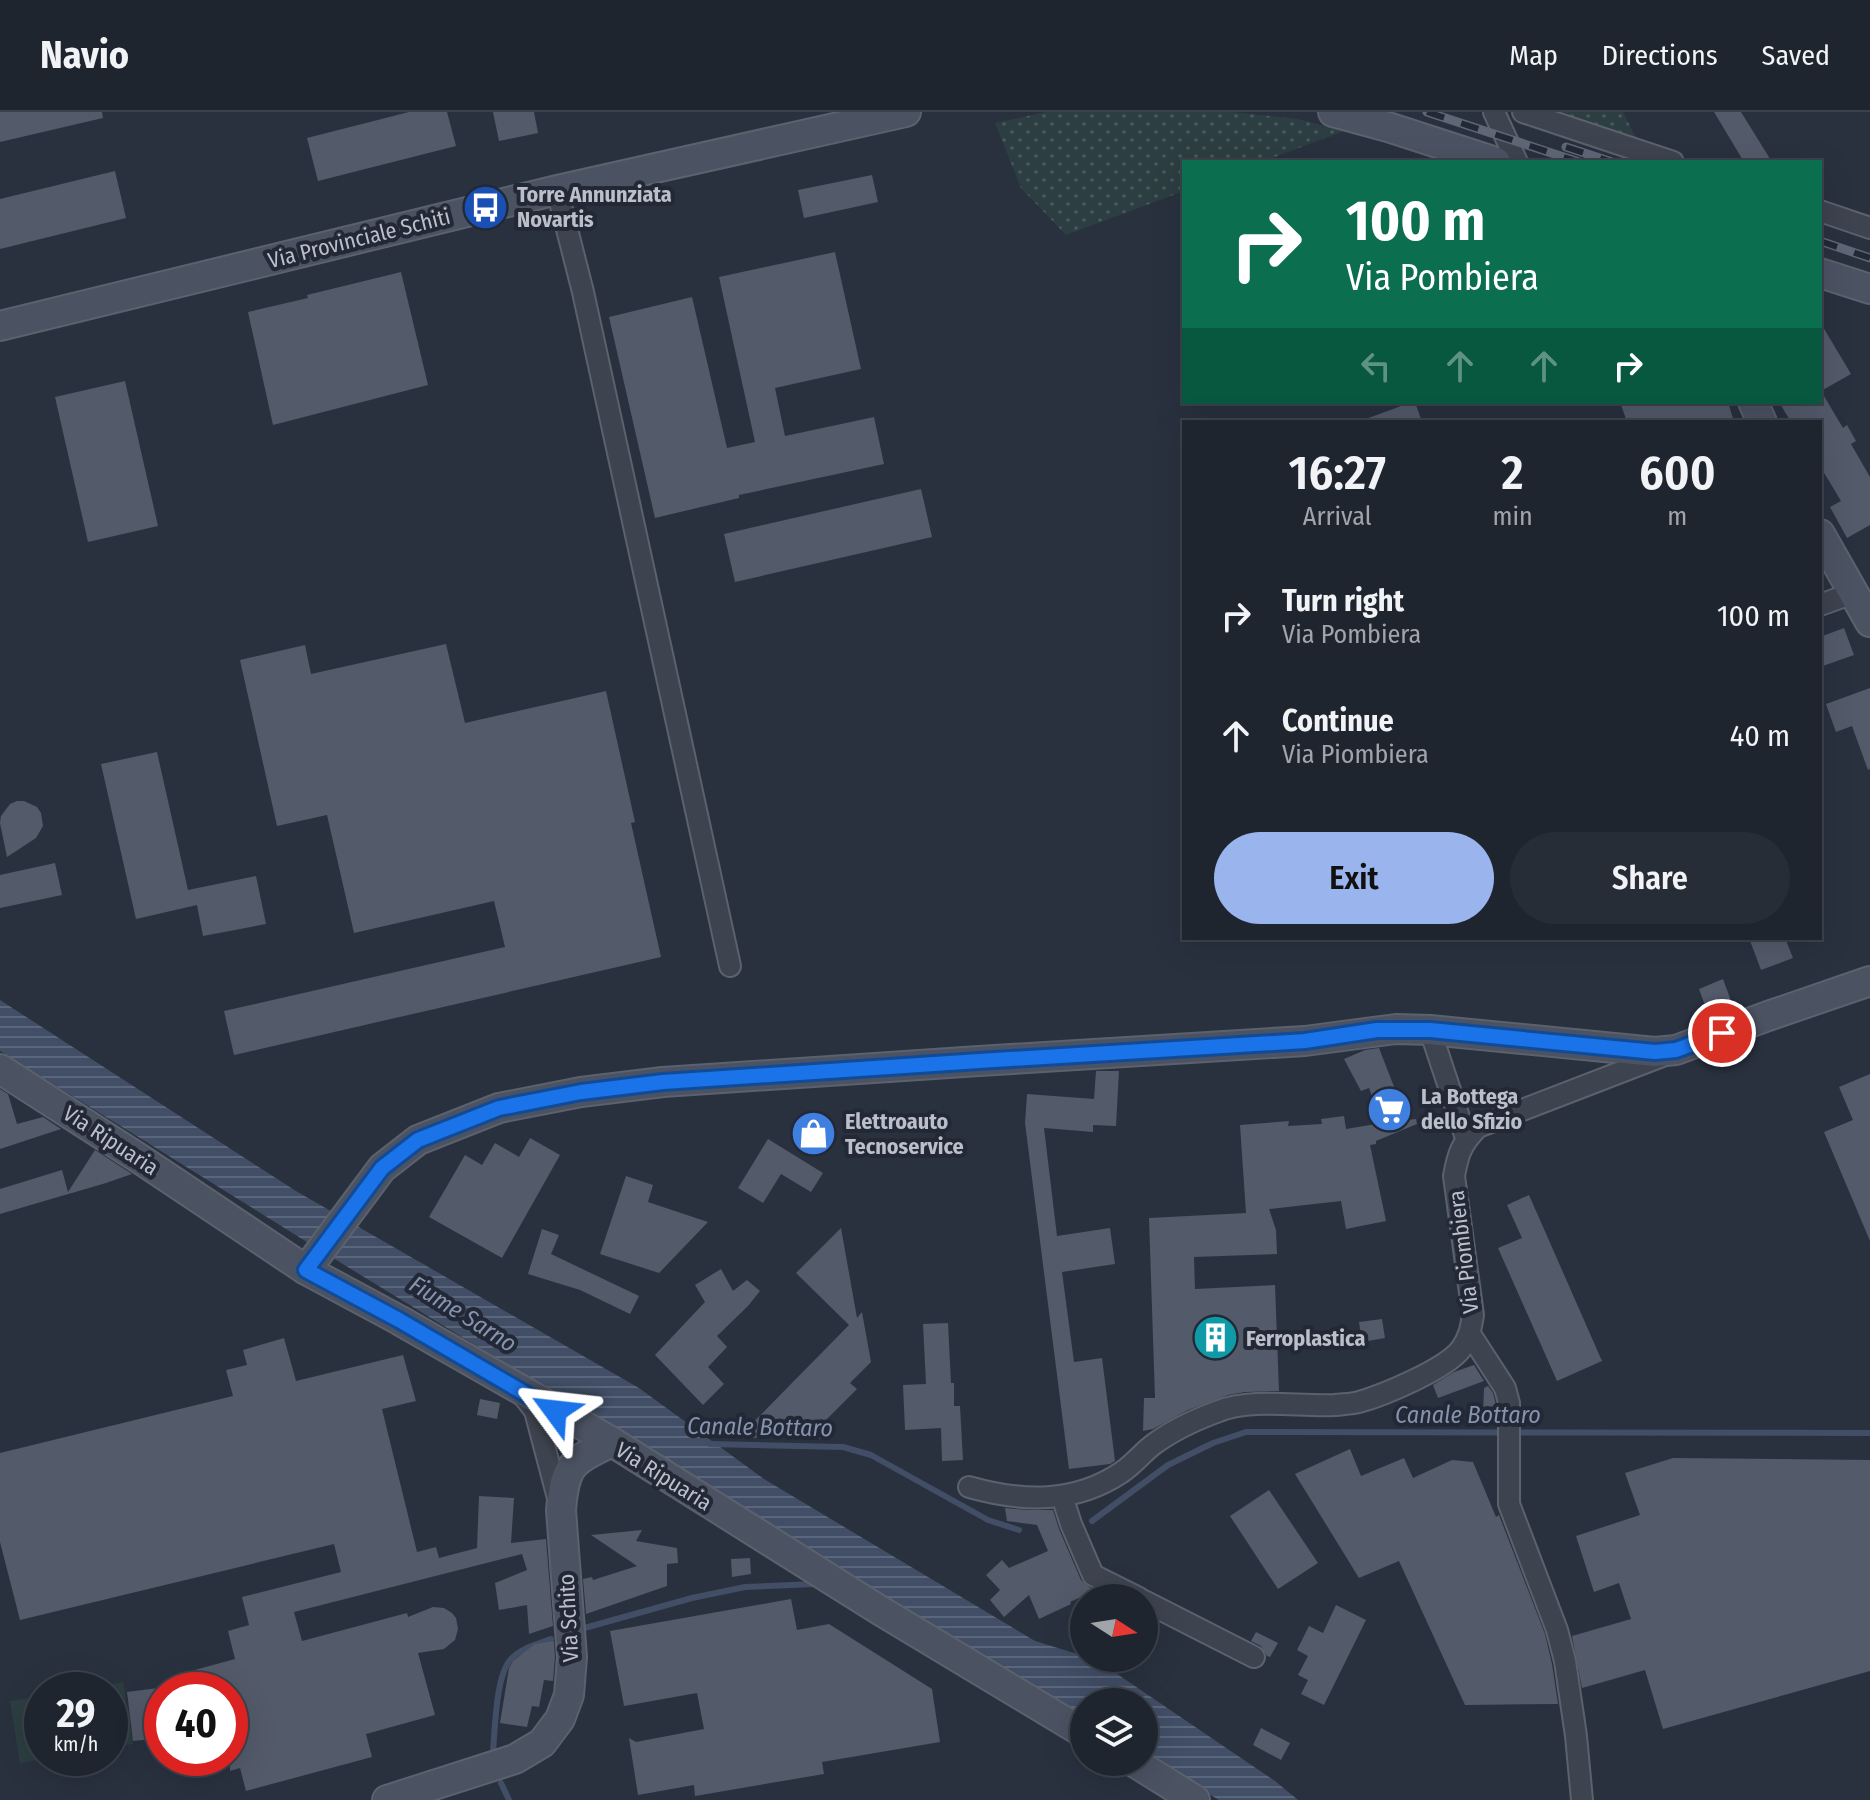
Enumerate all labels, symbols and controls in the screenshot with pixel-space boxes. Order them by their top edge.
text: Navio [40,32,129,78]
text: Map [1509,39,1558,72]
text: Directions [1602,39,1718,72]
text: Saved [1762,39,1830,72]
place label: Torre Annunziata Novartis [517,181,672,233]
bus stop icon: Torre Annunziata Novartis [462,183,510,231]
text: 100 m [1346,188,1485,255]
icon: right [1214,192,1318,296]
street label: Via Provinciale Schiti [265,203,453,274]
text: Via Pombiera [1346,256,1539,300]
icon: left [1354,344,1398,388]
icon: ahead [1438,344,1482,388]
icon: ahead [1522,344,1566,388]
icon: right [1606,344,1650,388]
text: 16:27 [1288,444,1386,502]
text: 2 [1501,444,1524,502]
text: 600 [1639,444,1716,502]
text: Arrival [1303,501,1372,532]
text: min [1492,501,1533,532]
text: m [1667,501,1687,532]
text: Turn right [1282,583,1404,619]
icon: right [1214,594,1258,638]
text: 100 m [1717,598,1790,634]
text: Via Pombiera [1282,619,1421,650]
text: Continue [1282,703,1394,739]
icon: ahead [1214,714,1258,758]
text: 40 m [1730,718,1790,754]
text: Via Piombiera [1282,739,1429,770]
button: Exit [1214,832,1494,924]
button: Share [1510,832,1790,924]
pin [1688,999,1756,1067]
icon: arrive [1700,1011,1744,1055]
place label: La Bottega dello Sfizio [1421,1083,1523,1135]
supermarket icon: La Bottega dello Sfizio [1366,1085,1414,1133]
street label: Via Ripuaria [58,1100,163,1181]
place label: Elettroauto Tecnoservice [845,1108,964,1160]
shop icon: Elettroauto Tecnoservice [790,1110,838,1158]
street label: Via Piombiera [1443,1189,1484,1315]
water label: Fiume Sarno [404,1270,522,1358]
building icon: Ferroplastica [1191,1314,1239,1362]
place label: Ferroplastica [1246,1325,1365,1352]
position arrow [513,1369,597,1453]
water label: Canale Bottaro [1395,1401,1541,1429]
water label: Canale Bottaro [687,1412,833,1442]
street label: Via Ripuaria [611,1436,717,1517]
street label: Via Schito [553,1573,584,1663]
north arrow [1070,1584,1158,1672]
map controls [1070,1584,1158,1776]
speed limit sign: 40 [144,1672,248,1776]
button: layers [1070,1688,1158,1776]
text: 29 [56,1690,95,1738]
text: km/h [54,1732,98,1756]

